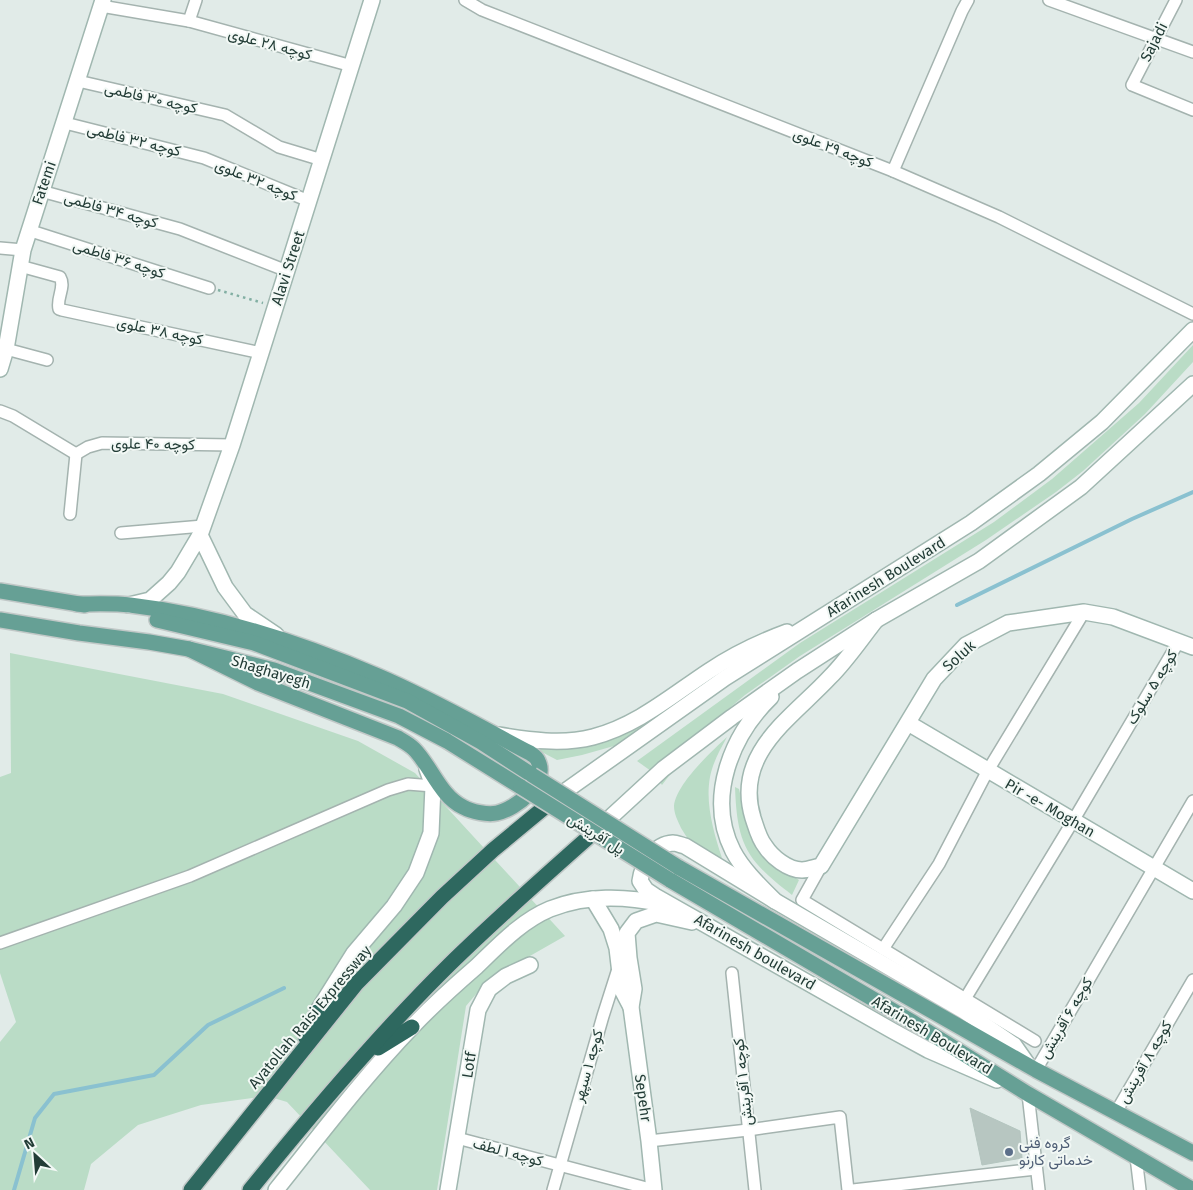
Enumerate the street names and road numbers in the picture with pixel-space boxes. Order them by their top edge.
street label: Sajadi [1137,19,1171,65]
street label: کوچه ۲۸ علوی [226,24,314,65]
street label: کوچه ۳۰ فاطمی [103,79,199,118]
street label: کوچه ۳۲ فاطمی [85,120,183,161]
street label: کوچه ۲۹ علوی [790,125,876,173]
street label: کوچه ۳۲ علوی [212,155,300,206]
street label: Fatemi [28,159,60,207]
street label: کوچه ۳۴ فاطمی [62,188,160,233]
street label: Alavi Street [268,228,309,307]
street label: کوچه ۳۶ فاطمی [71,236,167,283]
street label: کوچه ۳۸ علوی [115,313,205,350]
street label: کوچه ۴۰ علوی [111,434,195,455]
street label: Afarinesh Boulevard [823,533,949,621]
street label: Soluk [939,636,979,675]
street label: کوچه ۵ سلوک [1123,646,1182,728]
street label: Shaghayegh [229,651,313,693]
street label: Pir -e- Moghan [1002,775,1098,841]
street label: پل آفرینش [564,810,628,859]
street label: Afarinesh boulevard [691,910,819,994]
street label: Ayatollah Raisi Expressway [245,941,376,1092]
street label: کوچه ۶ آفرینش [1035,974,1098,1062]
street label: Afarinesh Boulevard [869,992,995,1078]
street label: کوچه ۸ آفرینش [1114,1017,1177,1107]
street label: کوچه ۱ سپهر [569,1027,608,1106]
street label: کوچه ۱ آفرینش [729,1037,758,1127]
street label: Lotf [458,1050,480,1079]
street label: Sepehr [631,1073,655,1123]
street label: کوچه ۱ لطف [471,1134,545,1171]

